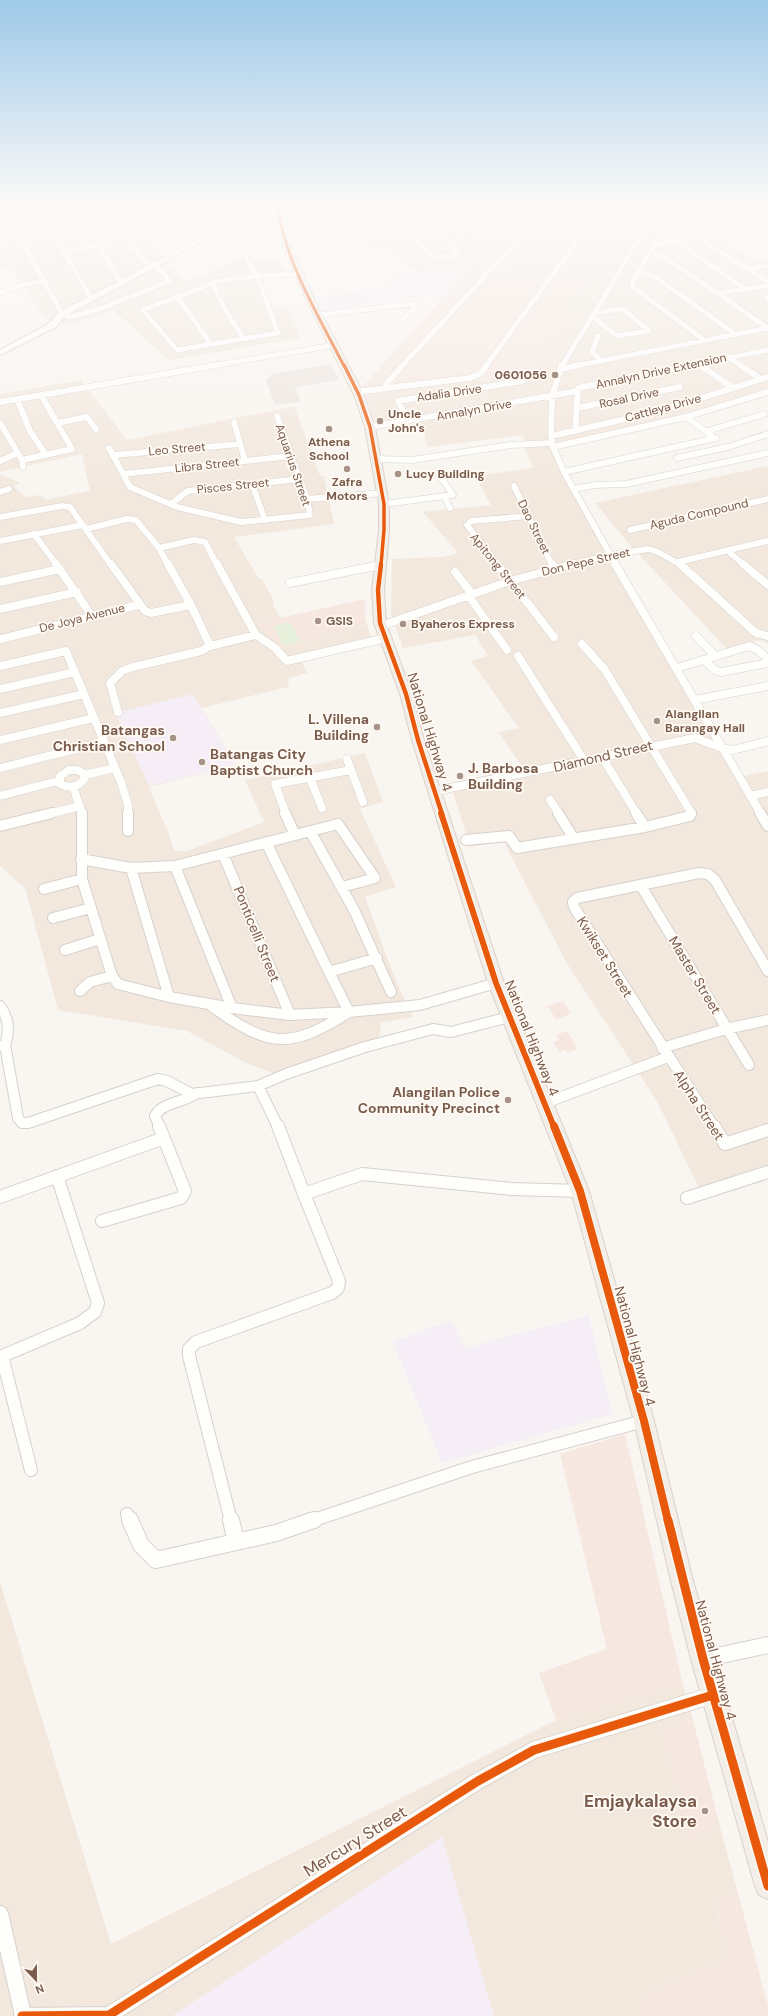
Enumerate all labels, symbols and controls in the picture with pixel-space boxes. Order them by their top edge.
street label: Annalyn Drive Extension [594,349,728,393]
place label: 0601056 [495,367,547,383]
marker: 0601056 [550,370,560,380]
street label: Adalia Drive [416,381,483,405]
street label: Rosal Drive [598,384,661,412]
street label: Cattleya Drive [623,390,703,426]
street label: Annalyn Drive [435,395,513,424]
place label: Uncle John's [388,406,425,436]
marker: Uncle John's [375,416,385,426]
street label: Aquarius Street [271,422,315,509]
marker: Athena School [324,424,334,434]
place label: Athena School [308,434,350,464]
street label: Leo Street [148,439,206,459]
street label: Libra Street [174,454,240,476]
marker: Zafra Motors [342,464,352,474]
place label: Lucy Building [406,466,485,482]
marker: Lucy Building [393,469,403,479]
street label: Pisces Street [196,474,270,498]
place label: Zafra Motors [326,474,368,504]
street label: Aguda Compound [648,495,750,533]
street label: Dao Street [514,497,554,557]
street label: Apitong Street [466,530,530,603]
street label: Don Pepe Street [540,544,632,580]
street label: De Joya Avenue [38,600,127,636]
place label: GSIS [326,613,353,629]
marker: GSIS [313,616,323,626]
place label: Byaheros Express [411,616,515,632]
marker: Byaheros Express [398,619,408,629]
street label: National Highway 4 [403,670,457,794]
place label: Alangilan Barangay Hall [665,706,745,736]
place label: L. Villena Building [308,710,369,744]
marker: Alangilan Barangay Hall [652,716,662,726]
place label: Batangas Christian School [53,721,165,755]
marker: L. Villena Building [372,722,382,732]
marker: Batangas Christian School [168,733,178,743]
street label: Diamond Street [551,736,655,776]
place label: Batangas City Baptist Church [210,745,313,779]
marker: Batangas City Baptist Church [197,757,207,767]
place label: J. Barbosa Building [468,759,538,793]
marker: J. Barbosa Building [455,771,465,781]
street label: Ponticelli Street [230,883,284,985]
street label: Kwikset Street [573,913,637,1001]
street label: Master Street [665,933,725,1017]
street label: National Highway 4 [501,977,564,1099]
street label: Alpha Street [670,1066,728,1144]
place label: Alangilan Police Community Precinct [358,1083,500,1117]
marker: Alangilan Police Community Precinct [503,1095,513,1105]
street label: National Highway 4 [610,1284,660,1408]
street label: National Highway 4 [691,1598,741,1722]
place label: Emjaykalaysa Store [584,1790,697,1832]
street label: Mercury Street [299,1800,411,1882]
marker: Emjaykalaysa Store [700,1806,710,1816]
north arrow [16,1960,56,2000]
text: N [33,1981,46,1997]

